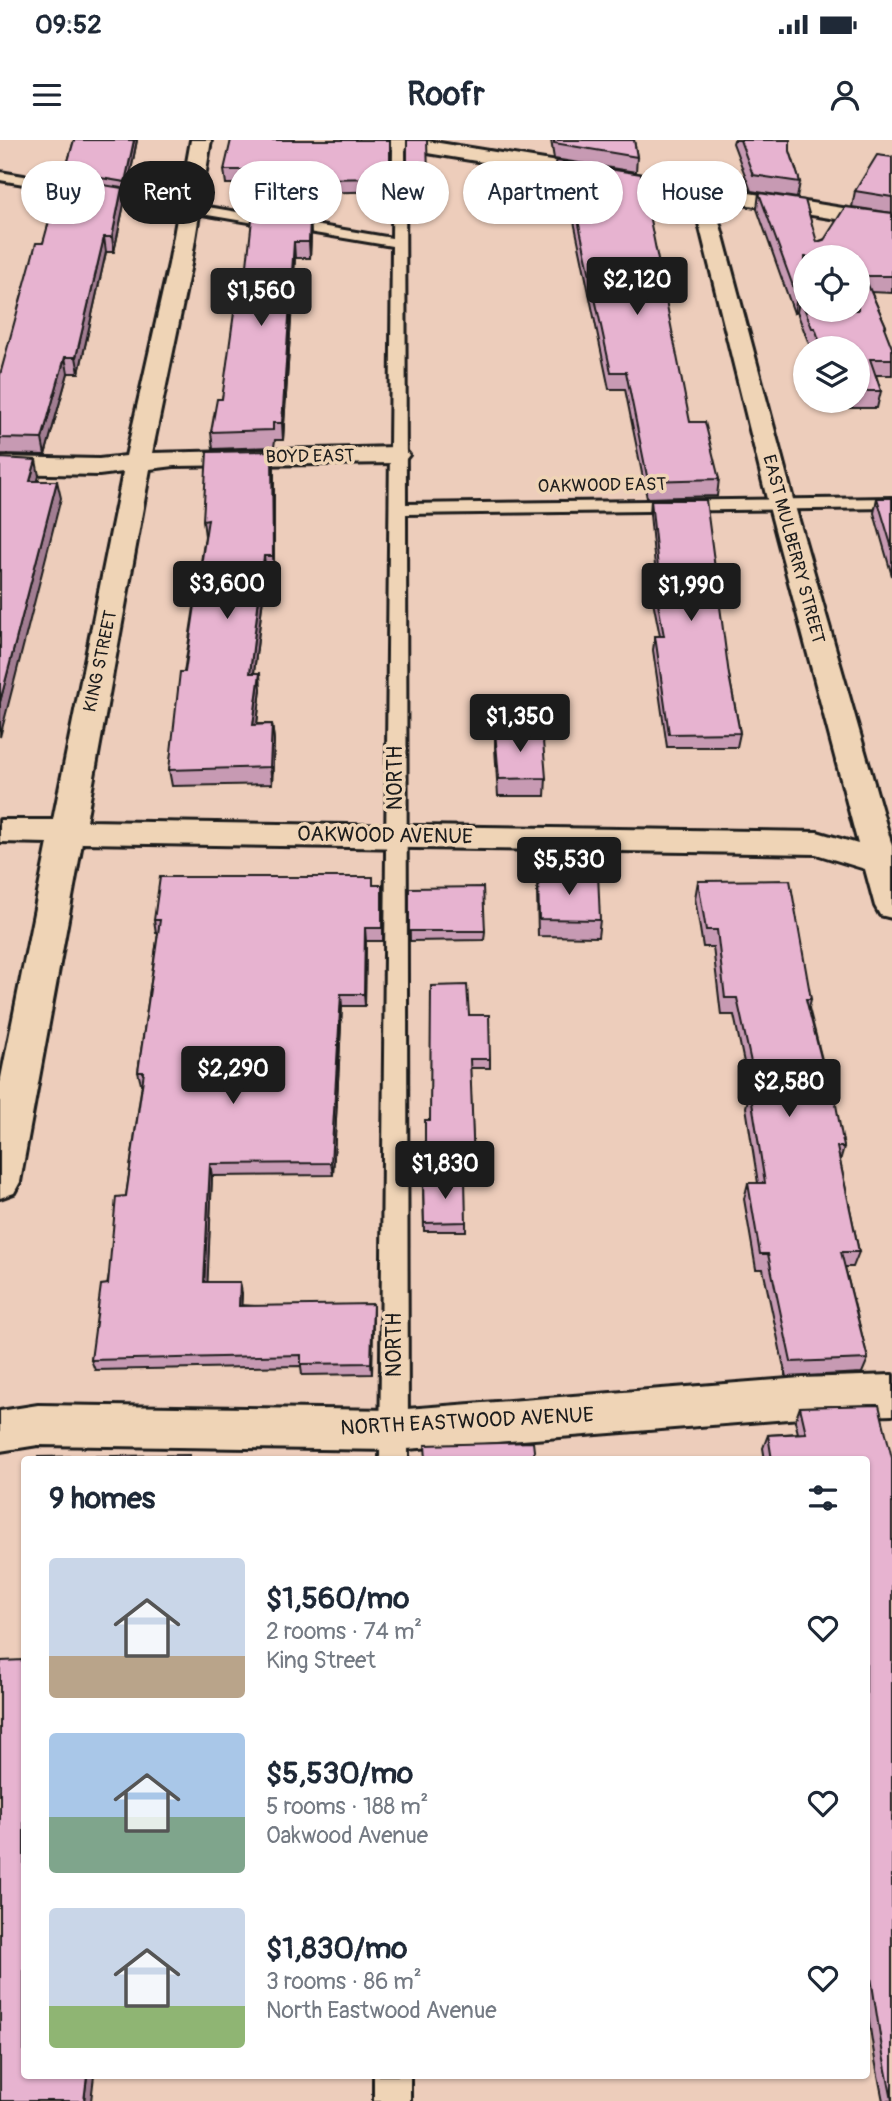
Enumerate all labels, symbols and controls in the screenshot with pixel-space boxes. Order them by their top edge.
text: 09:52 [35,9,102,41]
text: Roofr [407,75,485,115]
icon: menu [28,76,66,114]
icon: person [826,76,864,114]
chip: Buy [21,161,105,224]
chip: Rent [119,161,215,224]
chip: Filters [229,161,342,224]
chip: New [356,161,449,224]
chip: Apartment [463,161,623,224]
chip: House [637,161,747,224]
map controls [793,245,870,413]
button: locate [793,245,870,322]
pin: $2,120 [580,258,694,317]
text: $2,120 [603,265,671,294]
pin: $1,560 [204,268,318,328]
text: $1,560 [227,276,295,305]
button: layers [793,336,870,413]
street label: BOYD EAST [265,444,355,469]
street label: EAST MULBERRY STREET [757,452,830,646]
street label: OAKWOOD EAST [537,473,667,498]
pin: $3,600 [170,561,284,621]
pin: $1,990 [634,564,748,623]
text: $3,600 [189,569,265,598]
text: $1,990 [658,571,724,600]
street label: KING STREET [78,608,123,714]
pin: $1,350 [463,694,577,754]
text: $1,350 [486,702,554,731]
street label: NORTH [382,746,409,810]
street label: OAKWOOD AVENUE [297,820,473,851]
pin: $5,530 [512,838,626,897]
text: $5,530 [533,845,605,874]
pin: $2,290 [176,1046,290,1106]
text: $2,290 [197,1054,269,1083]
pin: $2,580 [732,1060,846,1119]
text: $2,580 [754,1067,824,1096]
pin: $1,830 [388,1142,502,1201]
text: $1,830 [411,1149,479,1178]
street label: NORTH [381,1313,408,1377]
street label: NORTH EASTWOOD AVENUE [340,1401,595,1442]
icon: filters [804,1479,842,1517]
text: 9 homes [49,1480,155,1517]
text: $1,560/mo [266,1580,409,1617]
icon: home [105,1586,189,1670]
icon: heart [804,1609,842,1647]
text: 2 rooms · 74 m² [266,1617,422,1646]
text: King Street [266,1646,376,1675]
text: $5,530/mo [266,1755,413,1792]
icon: home [105,1761,189,1845]
icon: heart [804,1784,842,1822]
text: 5 rooms · 188 m² [266,1792,428,1821]
text: Oakwood Avenue [266,1821,428,1850]
text: $1,830/mo [266,1930,407,1967]
icon: home [105,1936,189,2020]
icon: heart [804,1959,842,1997]
text: 3 rooms · 86 m² [266,1967,422,1996]
text: North Eastwood Avenue [266,1996,497,2025]

